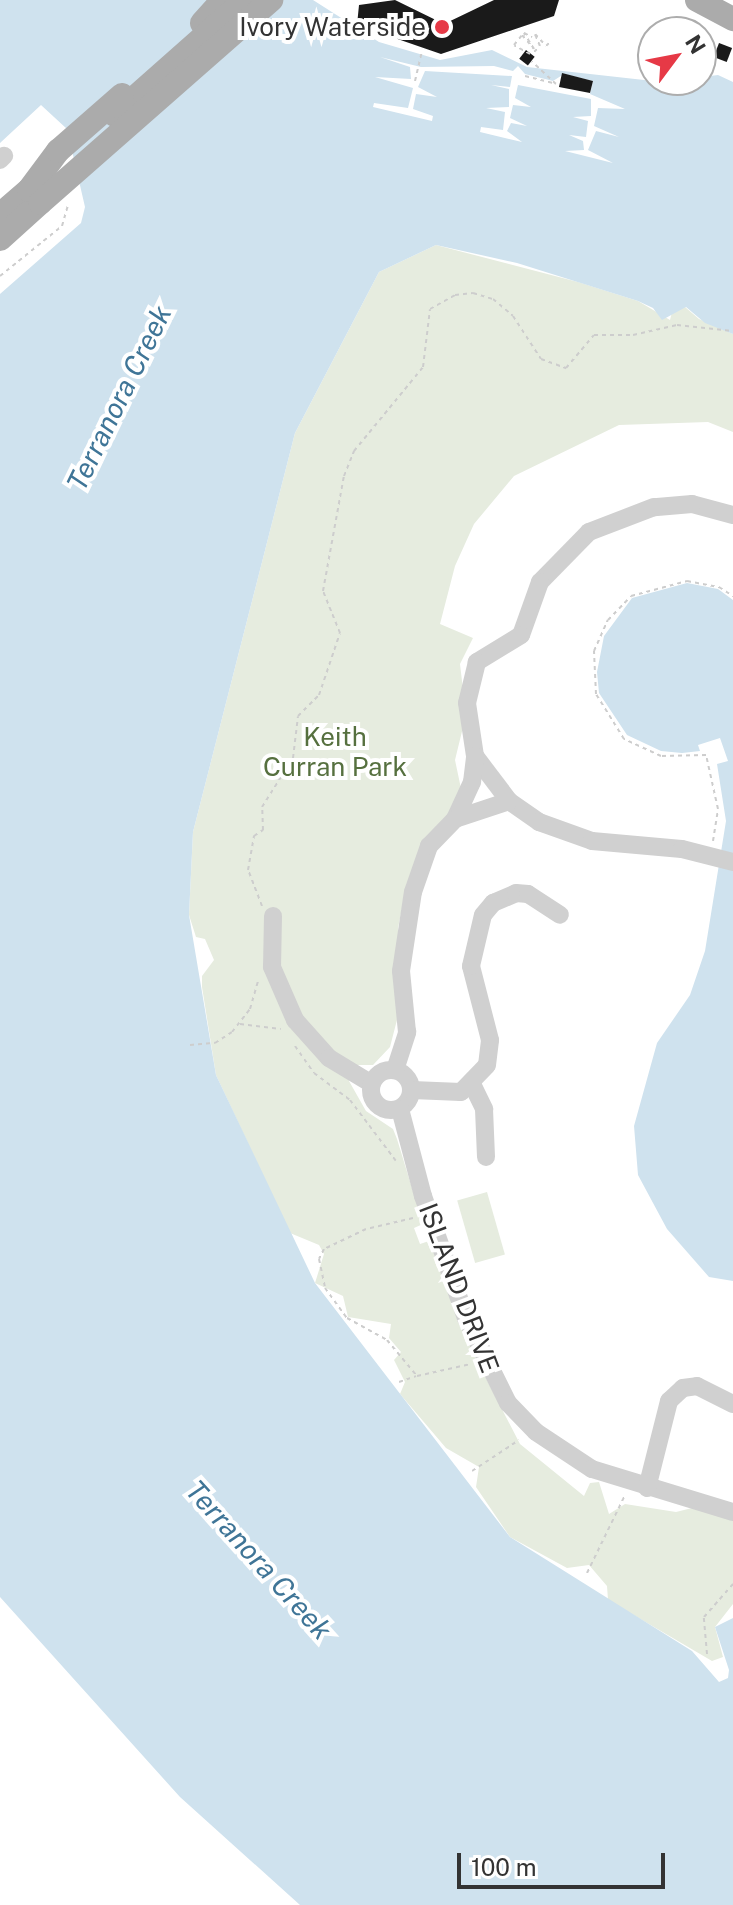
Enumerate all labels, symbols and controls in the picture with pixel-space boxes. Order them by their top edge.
place label: Ivory Waterside [238,11,426,43]
north arrow [637,16,717,96]
marker: Ivory Waterside [433,18,451,36]
text: N [680,30,711,59]
water label: Terranora Creek [60,300,178,496]
park label: Keith Curran Park [263,721,407,782]
street label: ISLAND DRIVE [412,1199,506,1377]
water label: Terranora Creek [179,1474,339,1646]
scale bar [461,1837,669,1887]
text: 100 m [471,1853,537,1881]

